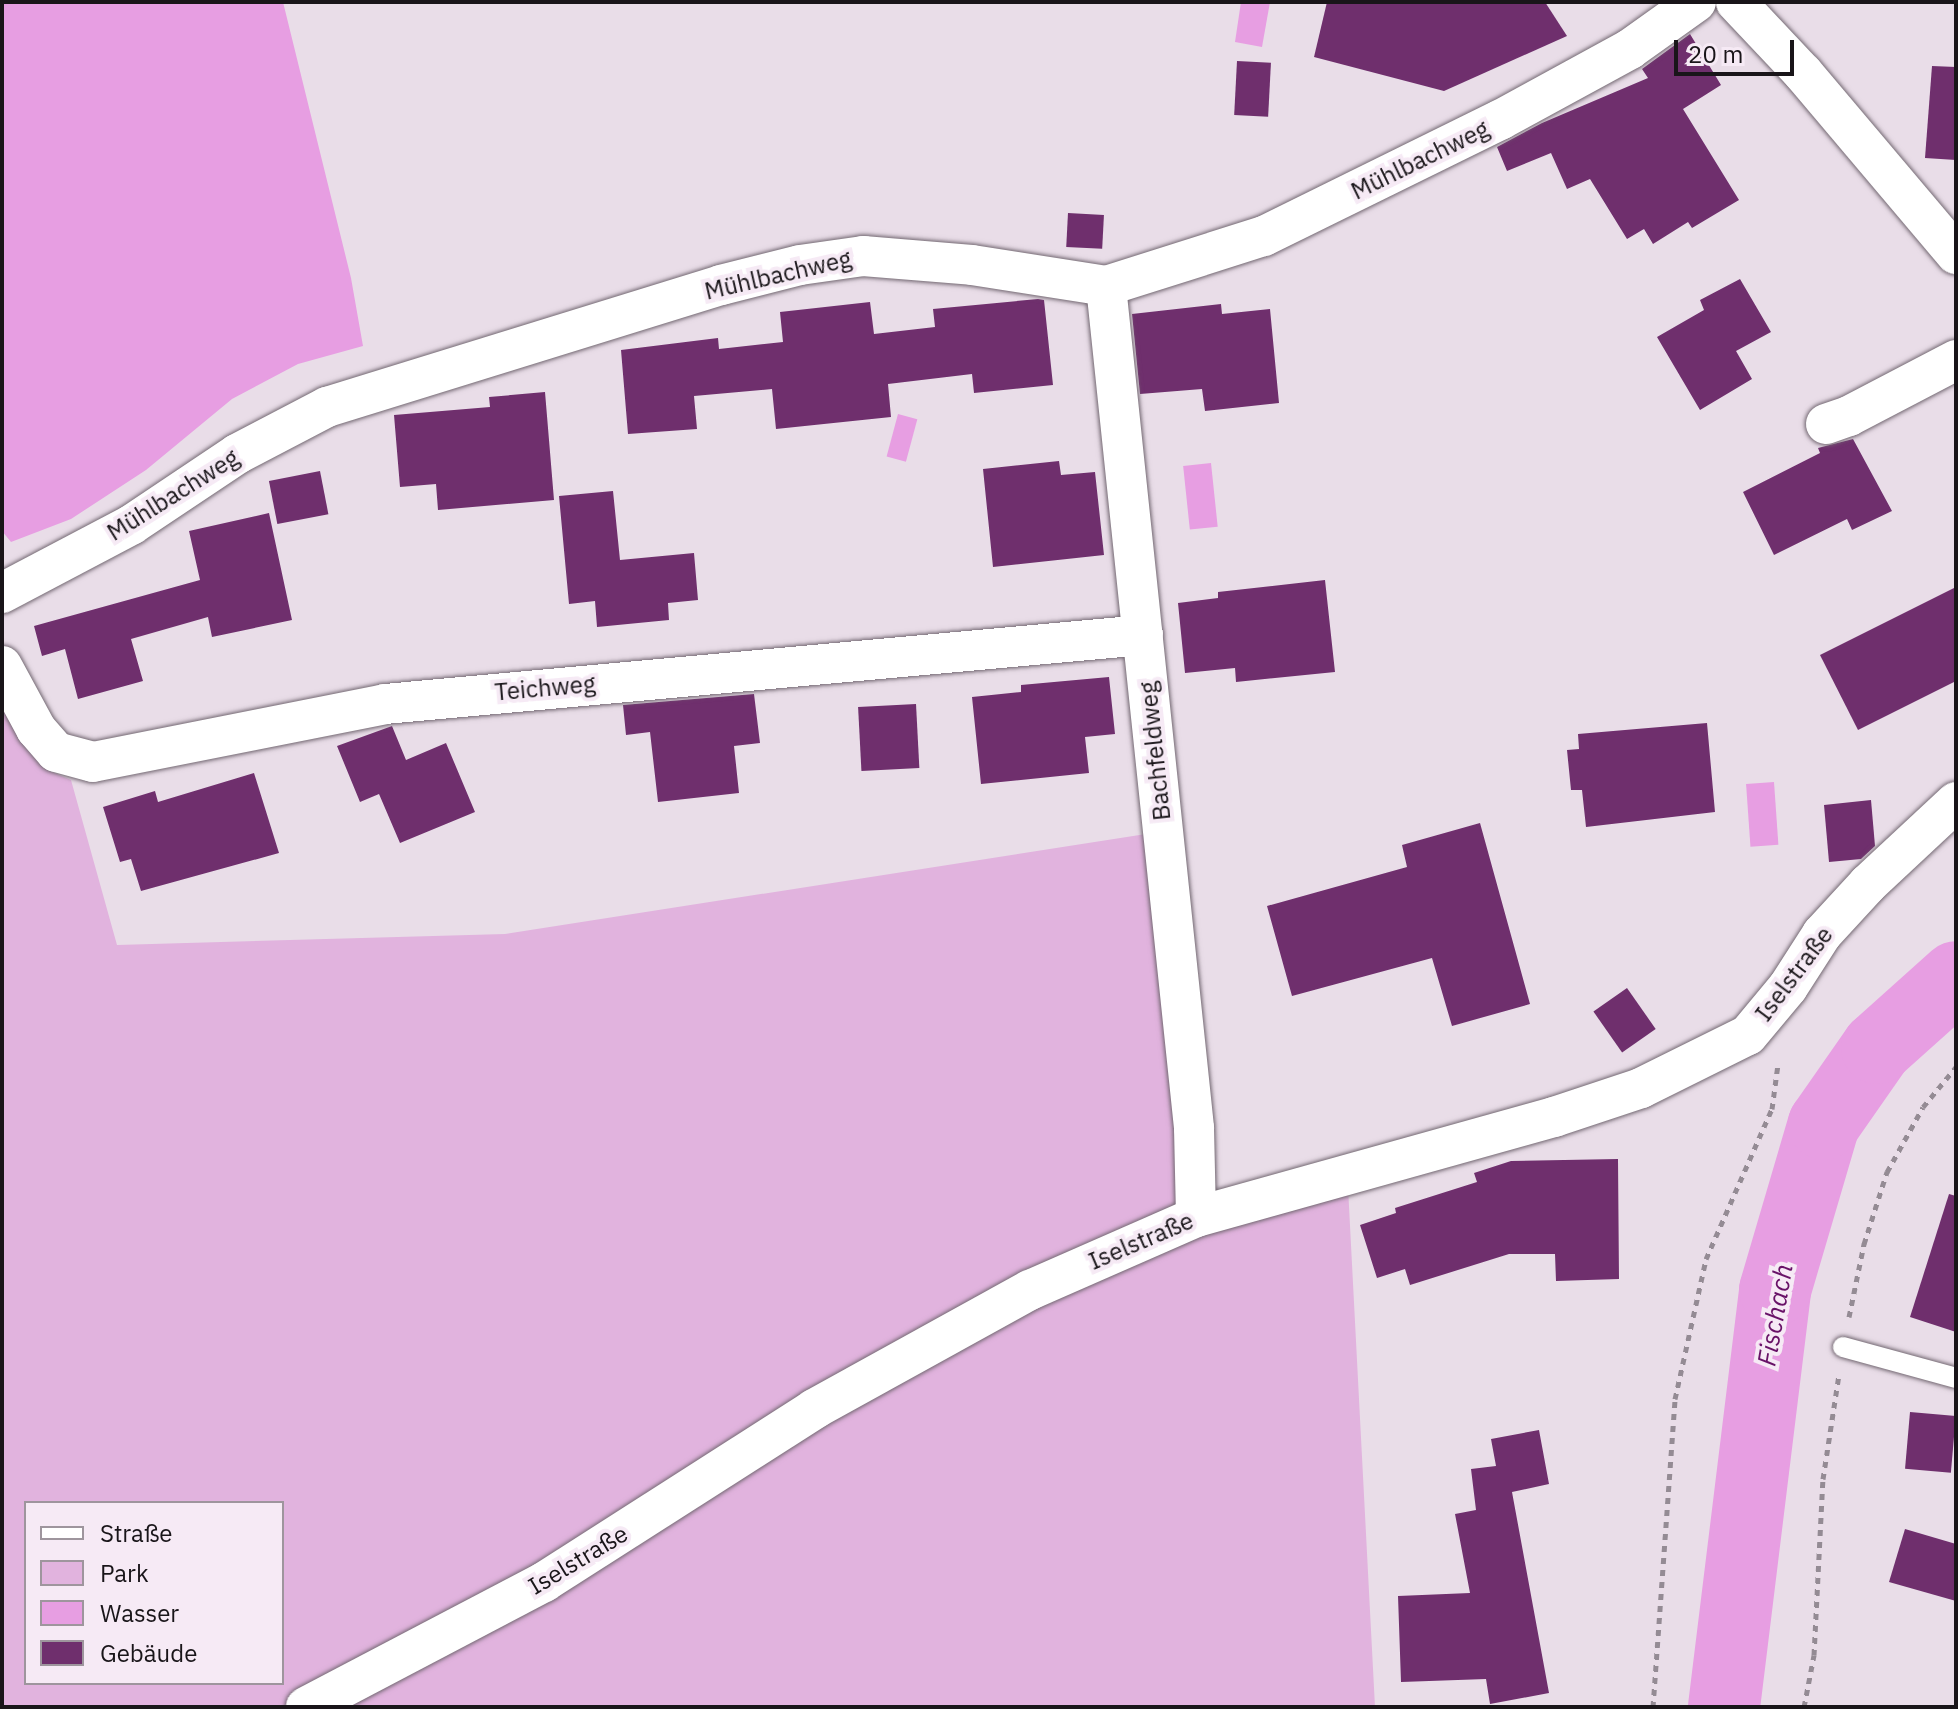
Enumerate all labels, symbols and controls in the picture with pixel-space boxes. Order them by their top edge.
scale bar [1678,24,1798,74]
text: 20 m [1688,38,1743,70]
street label: Mühlbachweg [1346,114,1494,206]
street label: Mühlbachweg [702,244,854,306]
street label: Mühlbachweg [102,443,244,547]
street label: Teichweg [493,669,597,707]
street label: Bachfeldweg [1133,680,1177,822]
street label: Iselstraße [1749,921,1839,1027]
street label: Iselstraße [1084,1206,1198,1276]
water label: Fischach [1751,1262,1799,1368]
legend [24,1501,284,1685]
text: Straße [100,1517,172,1549]
street label: Iselstraße [523,1519,633,1601]
text: Park [100,1557,149,1589]
text: Wasser [100,1597,179,1629]
text: Gebäude [100,1637,197,1669]

